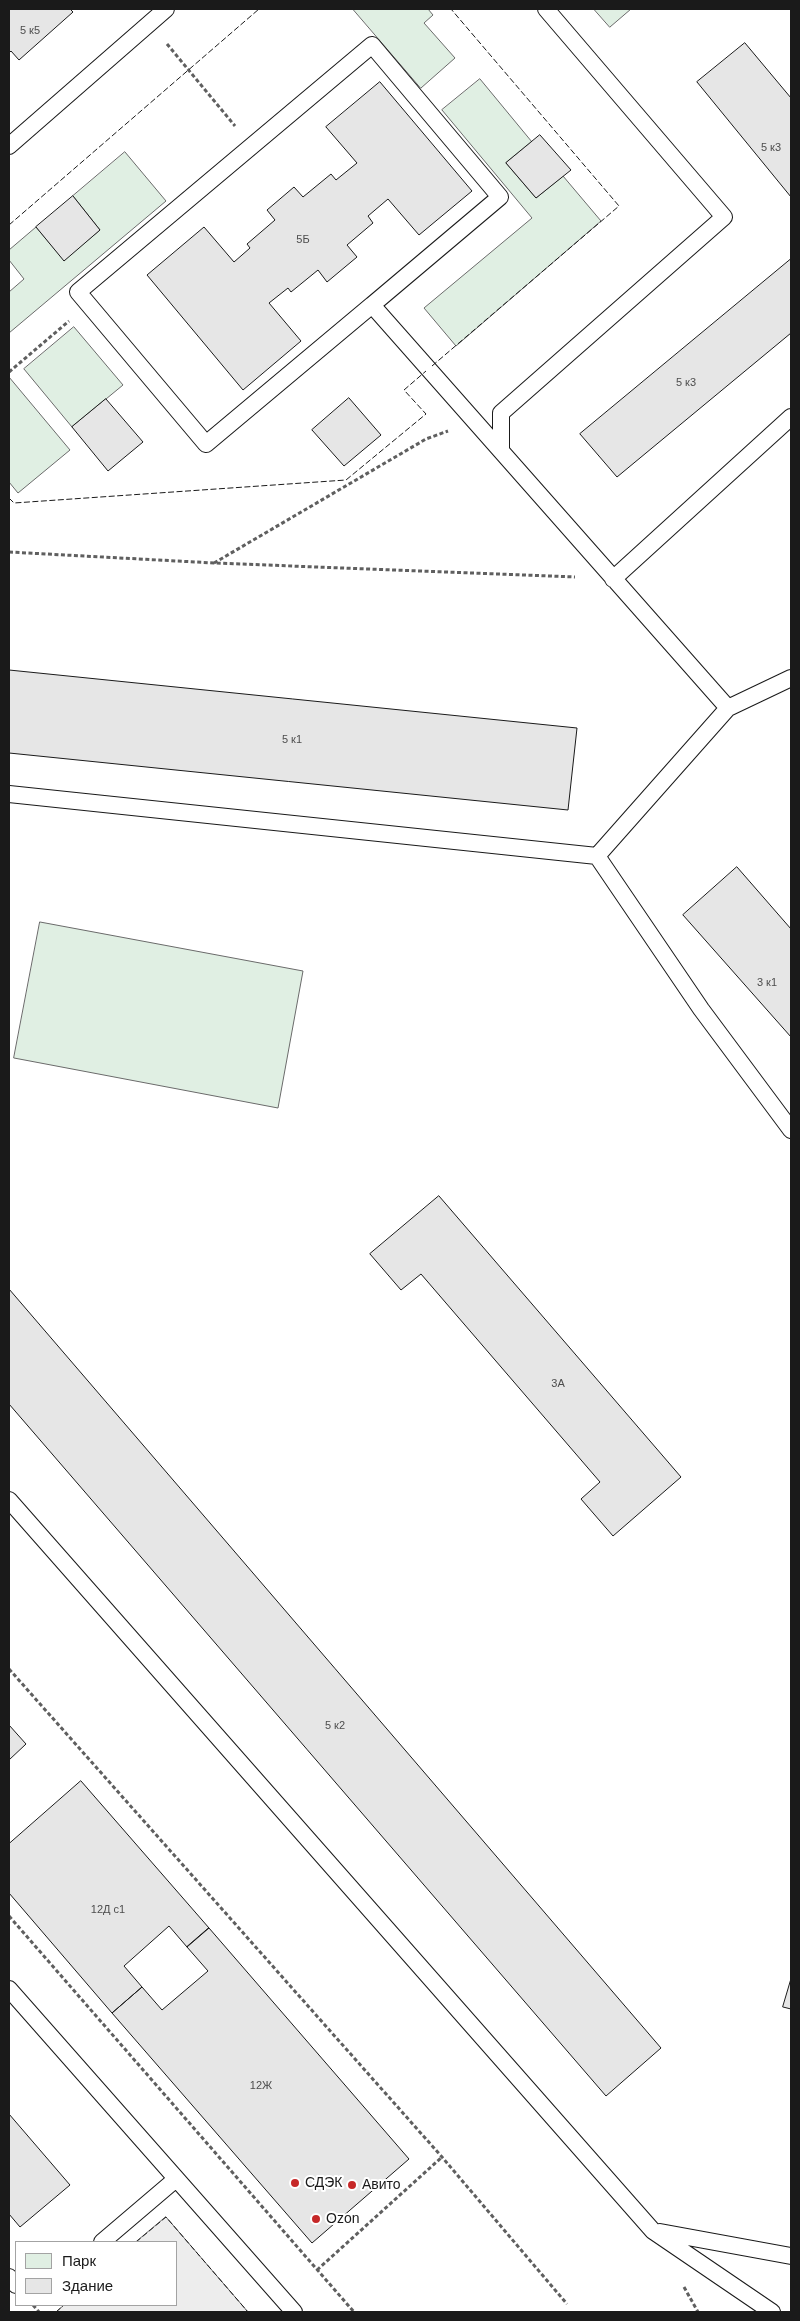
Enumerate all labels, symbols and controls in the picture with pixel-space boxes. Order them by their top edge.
house number: 5 к5 [20,24,40,38]
house number: 5 к3 [761,141,781,155]
house number: 5Б [296,233,310,247]
house number: 5 к3 [676,376,696,390]
house number: 5 к1 [282,733,302,747]
house number: 3 к1 [757,976,777,990]
house number: 3А [551,1377,565,1391]
house number: 5 к2 [325,1719,345,1733]
house number: 12Д с1 [91,1903,125,1917]
house number: 12Ж [250,2079,272,2093]
place label: СДЭК [305,2175,343,2191]
marker: СДЭК [289,2177,301,2189]
place label: Авито [362,2177,401,2193]
marker: Авито [346,2179,358,2191]
place label: Ozon [326,2211,359,2227]
marker: Ozon [310,2213,322,2225]
legend [15,2241,178,2306]
text: Парк [62,2252,96,2269]
text: Здание [62,2277,113,2294]

